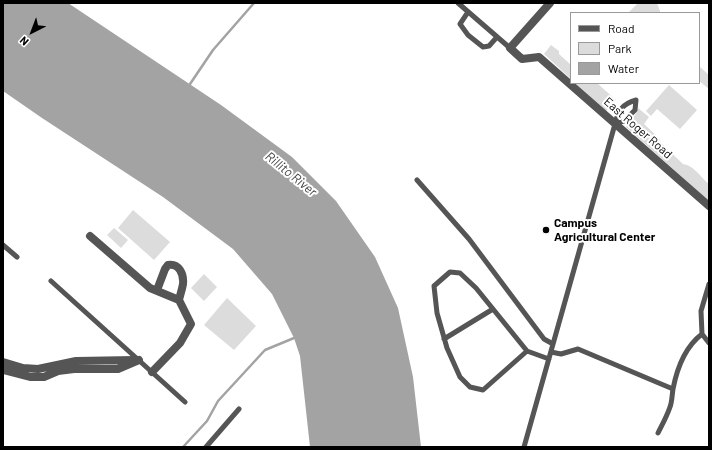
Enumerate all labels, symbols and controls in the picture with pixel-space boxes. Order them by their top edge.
north arrow [12,12,52,52]
legend [570,12,700,84]
text: Road [608,21,635,35]
text: N [17,34,31,49]
text: Park [608,41,632,55]
text: Water [608,61,639,75]
street label: East Roger Road [601,94,675,162]
water label: Rillito River [262,148,320,200]
place label: Campus Agricultural Center [554,216,655,244]
marker: Campus Agricultural Center [541,225,551,235]

